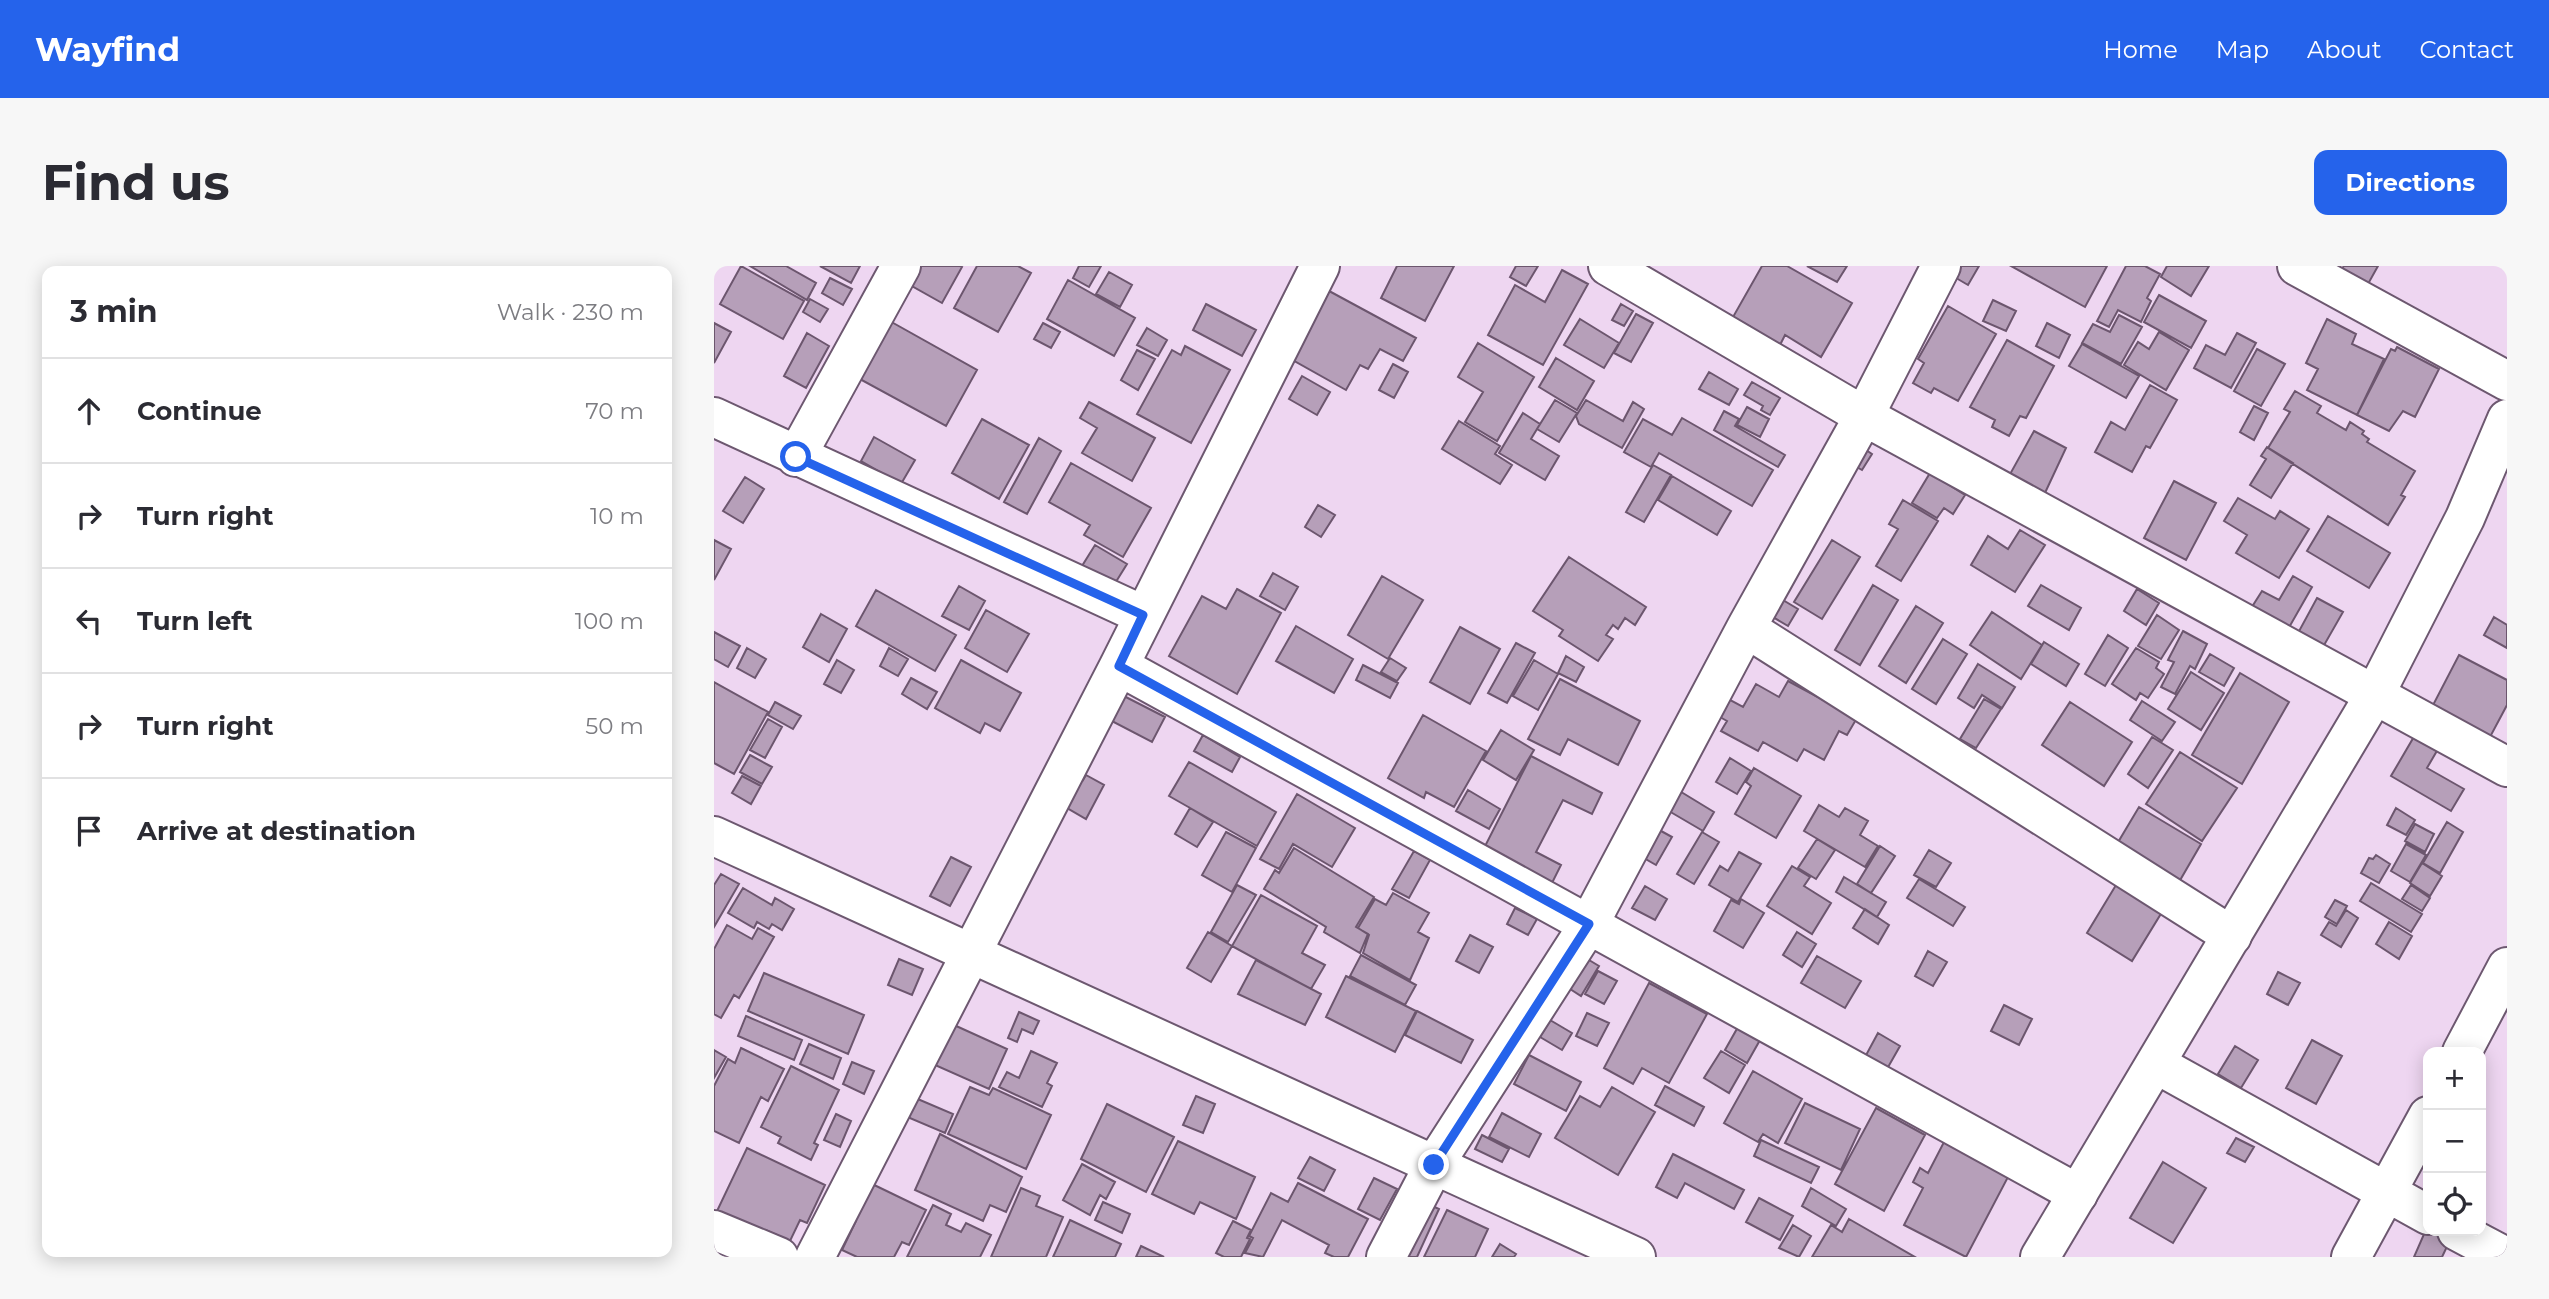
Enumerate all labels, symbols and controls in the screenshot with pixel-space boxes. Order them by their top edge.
text: Wayfind [35,29,180,69]
text: Home [2103,35,2178,64]
text: Map [2216,35,2269,64]
text: About [2307,35,2381,64]
text: Contact [2419,35,2514,64]
button: Directions [2314,150,2507,215]
text: Find us [42,153,230,212]
text: 3 min [70,293,157,330]
text: Walk · 230 m [497,298,644,326]
icon: ahead [70,392,108,430]
text: Continue [137,395,262,427]
text: 70 m [585,397,644,425]
route start [780,441,811,472]
icon: right [70,497,108,535]
text: Turn right [137,500,273,532]
text: 10 m [590,502,644,530]
icon: left [70,602,108,640]
text: Turn left [137,605,253,637]
text: 100 m [575,607,644,635]
icon: right [70,707,108,745]
text: Turn right [137,710,273,742]
text: 50 m [585,712,644,740]
icon: arrive [70,812,108,850]
text: Arrive at destination [137,815,416,847]
map controls [2423,1047,2486,1236]
button: + [2423,1047,2486,1110]
button: − [2423,1110,2486,1173]
route end [1418,1149,1449,1180]
button: locate [2423,1173,2486,1236]

